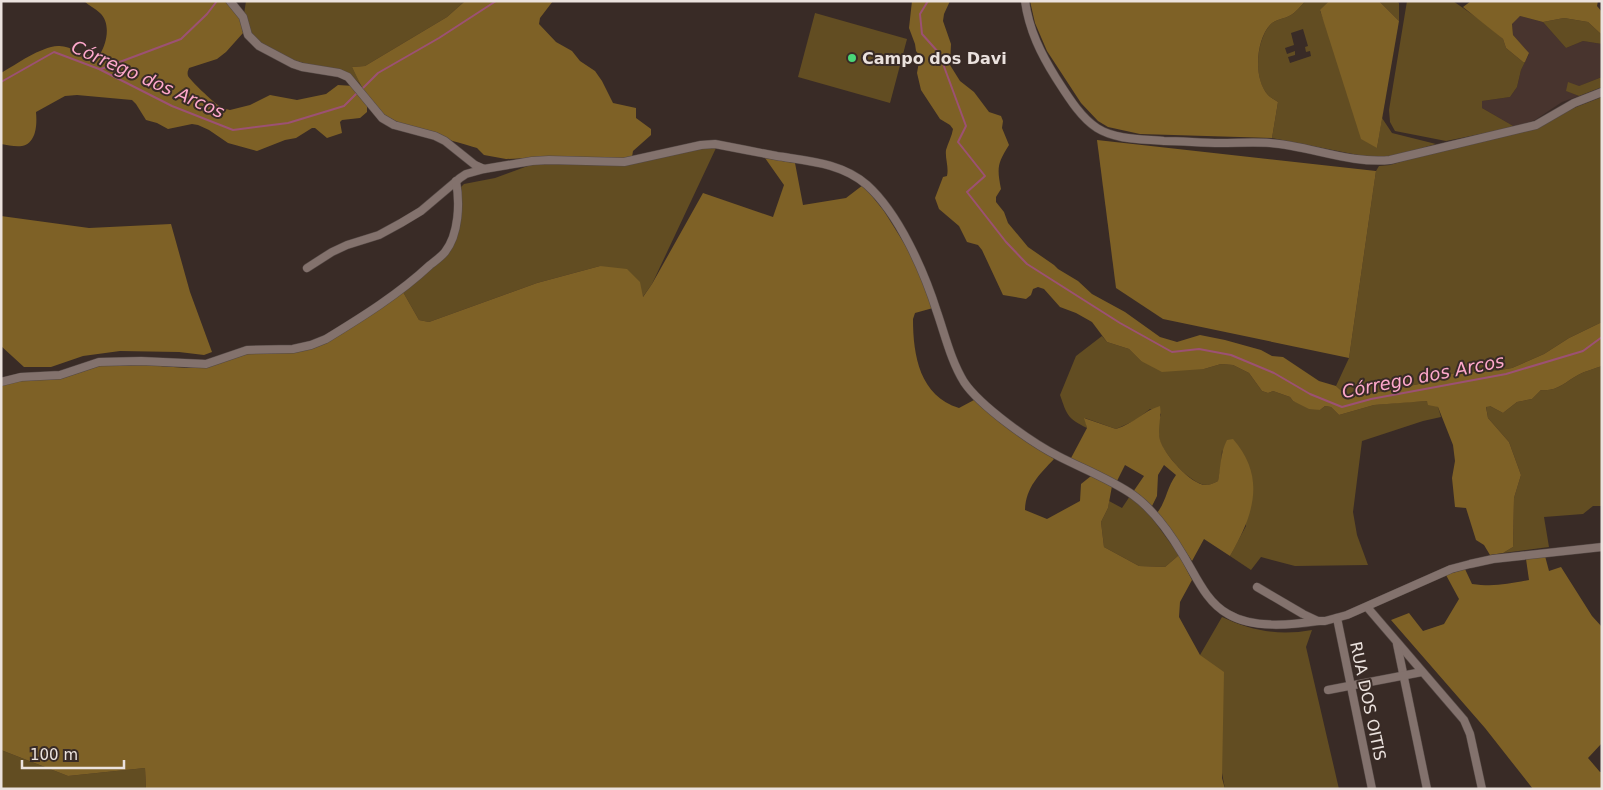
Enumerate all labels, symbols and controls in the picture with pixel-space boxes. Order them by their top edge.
water label: Córrego dos Arcos [68,36,228,122]
place label: Campo dos Davi [862,49,1007,68]
marker: Campo dos Davi [846,52,858,64]
water label: Córrego dos Arcos [1340,350,1506,402]
street label: RUA DOS OITIS [1346,640,1390,762]
scale bar [22,738,125,770]
text: 100 m [30,746,78,764]

